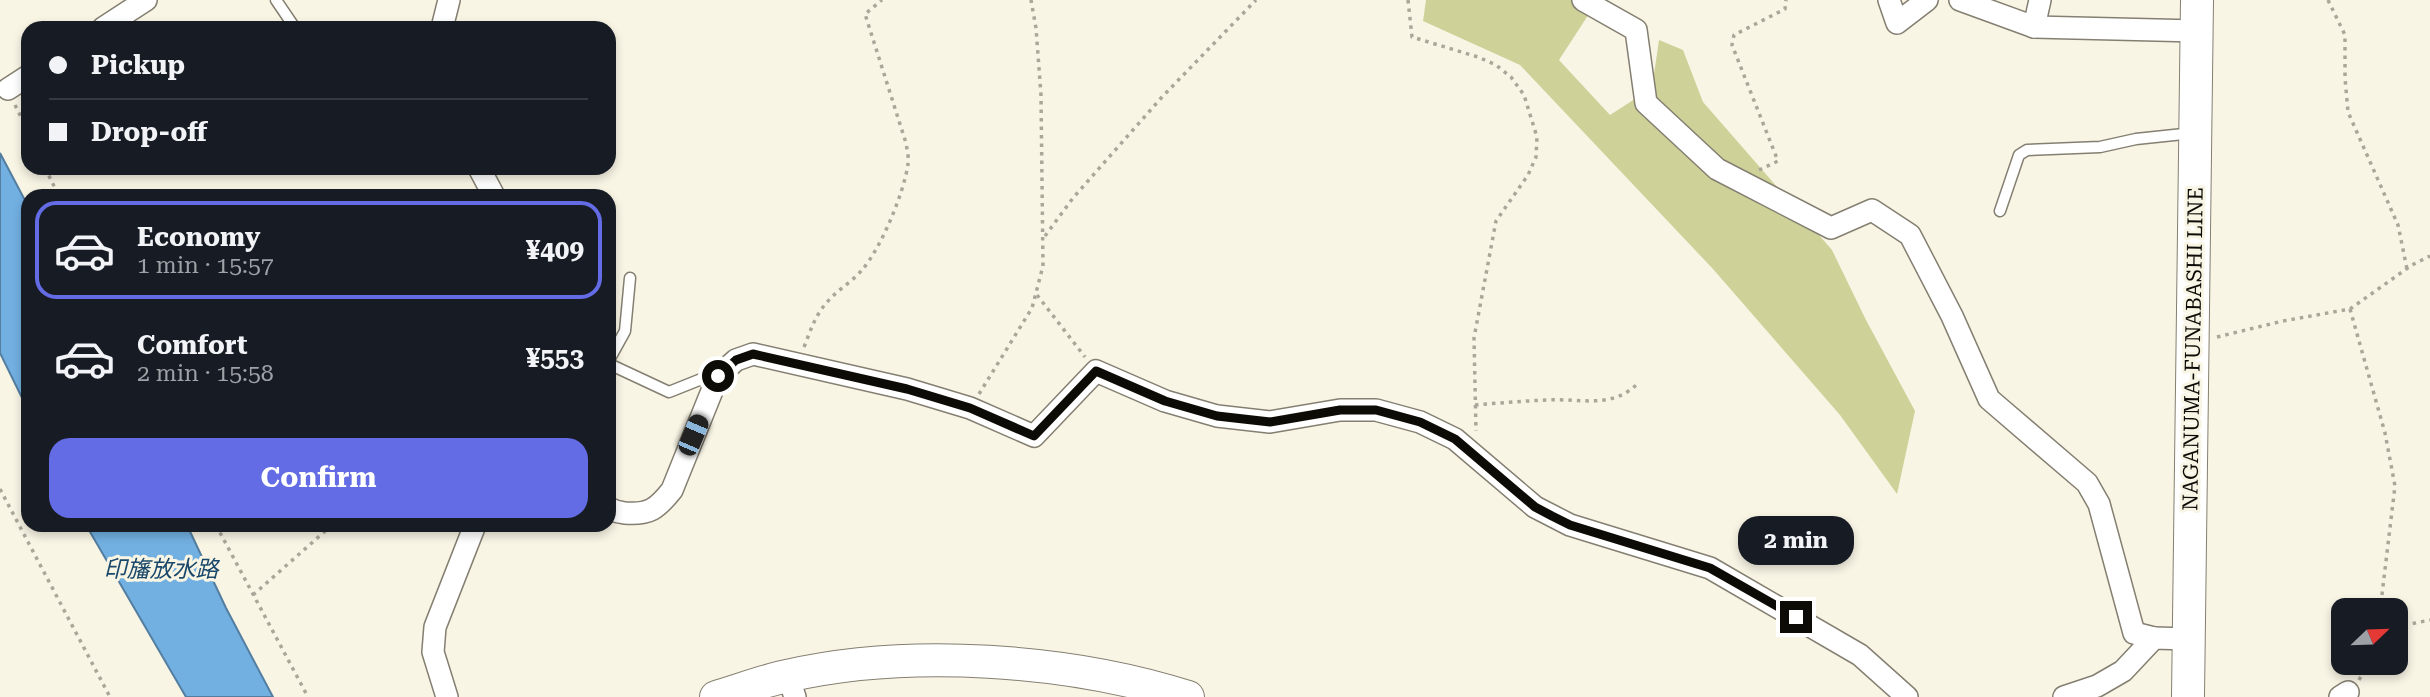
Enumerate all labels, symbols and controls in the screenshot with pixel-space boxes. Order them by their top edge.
text: Pickup [91,50,185,80]
text: Drop-off [91,117,207,147]
street label: NAGANUMA-FUNABASHI LINE [2178,187,2208,511]
icon: car [53,219,116,282]
text: Economy [137,222,260,252]
text: ¥409 [526,235,584,265]
text: 1 min · 15:57 [137,252,274,279]
icon: car [53,327,116,390]
text: Comfort [137,330,247,360]
text: ¥553 [526,343,584,373]
text: 2 min · 15:58 [137,360,274,387]
route start [702,360,734,392]
car [676,412,711,458]
button: Confirm [49,438,588,518]
callout: 2 min [1738,516,1854,564]
text: 2 min [1764,527,1828,554]
water label: 印旛放水路 [104,556,221,583]
north arrow [2331,598,2408,676]
map controls [2331,598,2408,675]
route end [1780,601,1812,633]

